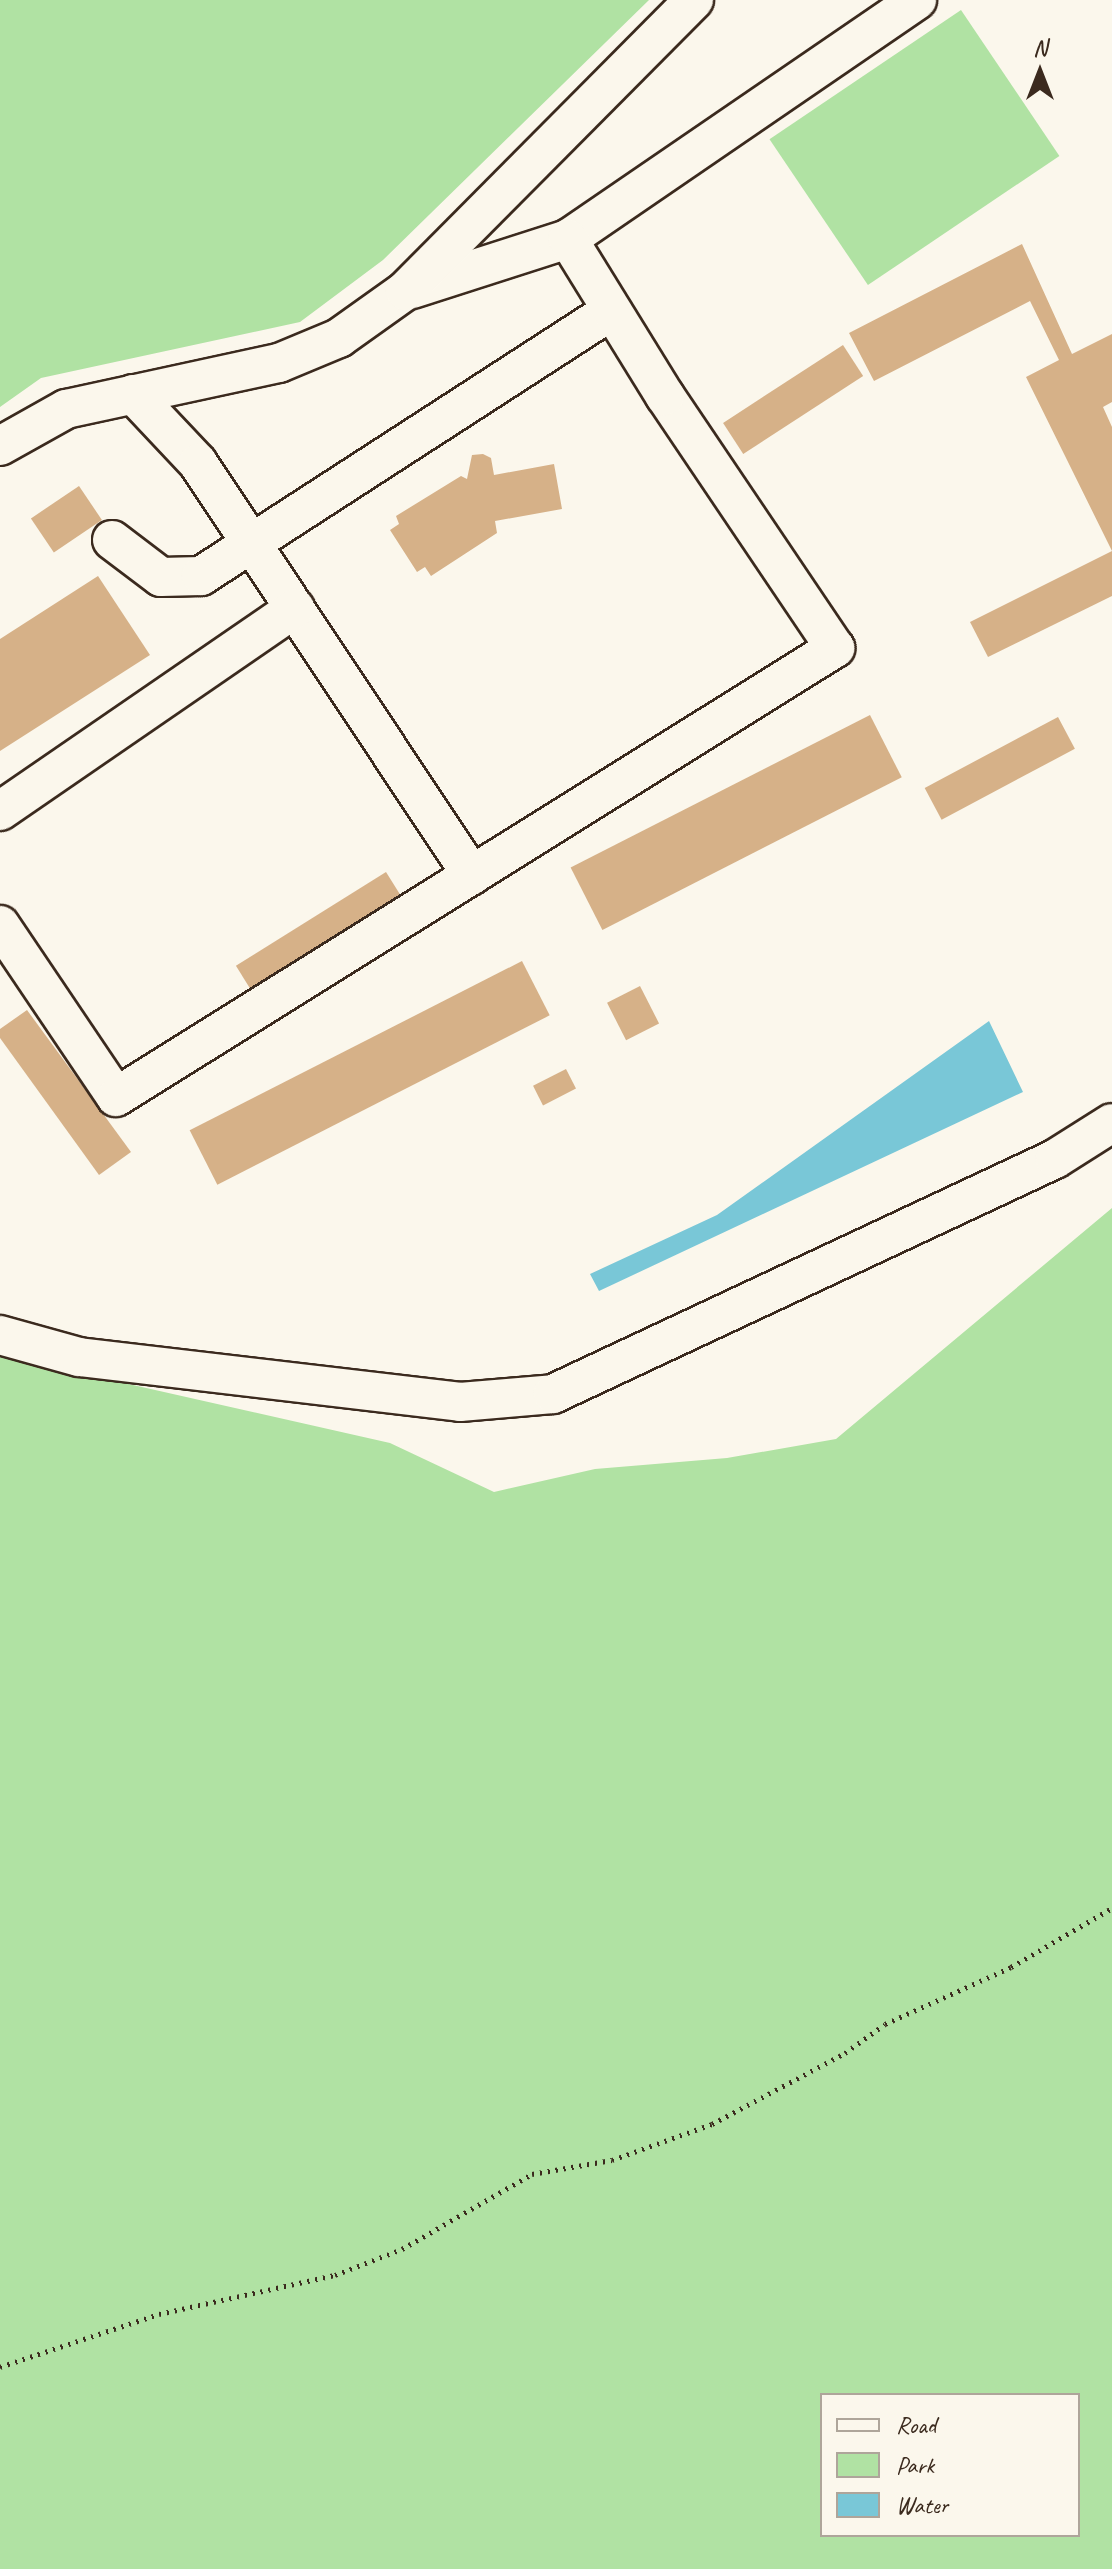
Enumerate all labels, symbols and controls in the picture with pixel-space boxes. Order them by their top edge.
north arrow [1000,32,1080,112]
text: N [1033,34,1047,62]
legend [820,2393,1080,2537]
text: Road [896,2410,936,2440]
text: Park [896,2450,934,2480]
text: Water [896,2490,948,2520]

